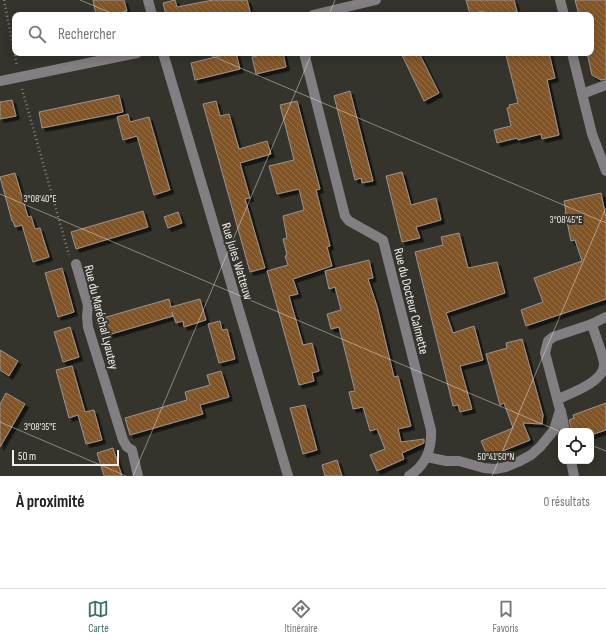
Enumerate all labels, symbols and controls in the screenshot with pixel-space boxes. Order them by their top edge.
search box [12,12,594,56]
icon: search [26,23,48,45]
text: Rechercher [58,25,116,44]
text: 3°08'40"E [23,193,57,205]
text: 3°08'45"E [550,214,582,226]
street label: Rue Jules Watteuw [218,221,257,303]
street label: Rue du Docteur Calmette [390,246,432,356]
street label: Rue du Maréchal Lyautey [80,263,122,371]
text: 3°08'35"E [24,421,56,433]
map controls [558,428,594,464]
button: locate [558,428,594,464]
scale bar [12,448,119,467]
text: 50 m [18,450,36,463]
text: 50°41'50"N [478,451,514,463]
text: À proximité [16,492,84,512]
text: 0 résultats [543,494,590,510]
tab: Carte [87,598,109,635]
tab: Itinéraire [284,598,318,635]
tab: Favoris [493,598,519,635]

